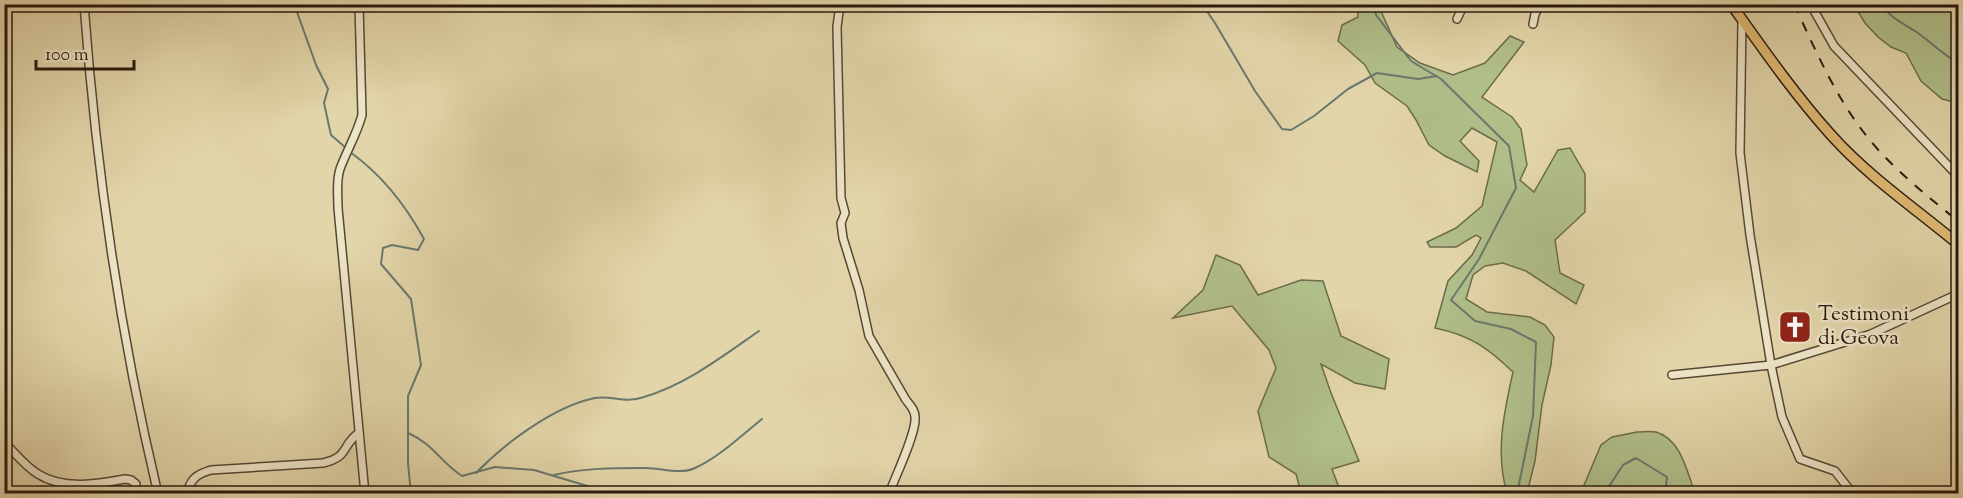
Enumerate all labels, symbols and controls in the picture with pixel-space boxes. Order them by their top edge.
scale bar [36,33,134,71]
text: 100 m [45,43,89,69]
place label: Testimoni di Geova [1818,300,1909,354]
church icon: Testimoni di Geova [1777,309,1813,345]

